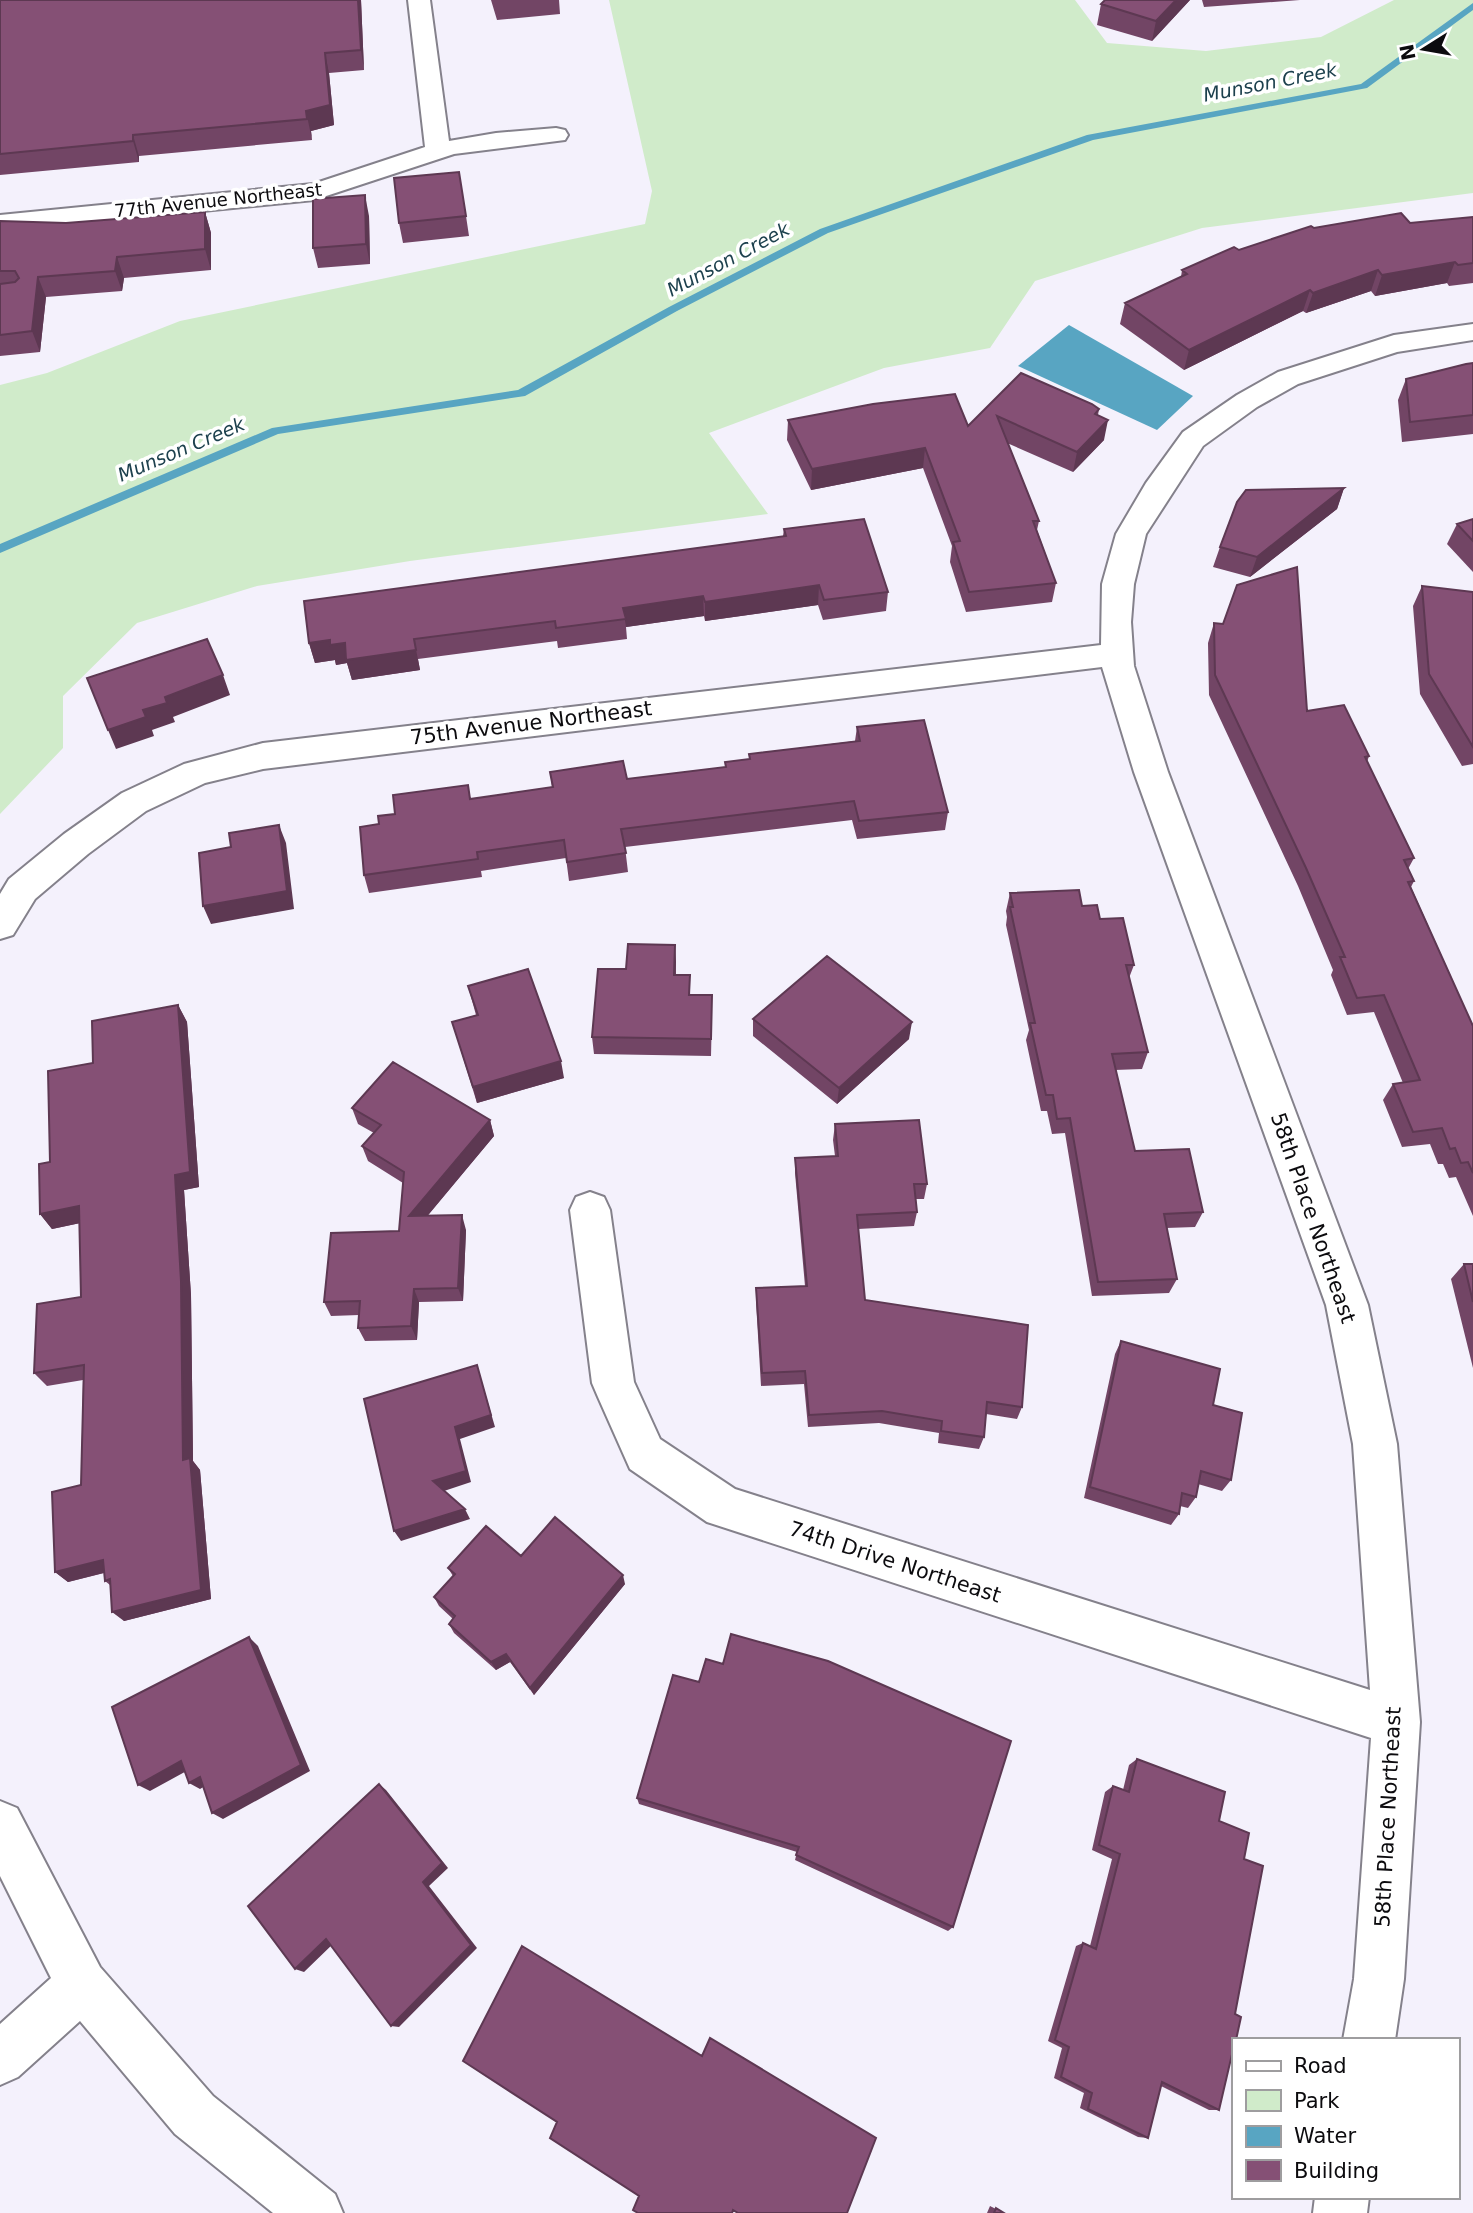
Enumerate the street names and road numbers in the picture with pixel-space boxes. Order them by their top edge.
street label: 77th Avenue Northeast [113,179,323,221]
street label: 75th Avenue Northeast [409,696,653,750]
street label: 58th Place Northeast [1266,1110,1360,1326]
street label: 74th Drive Northeast [786,1516,1004,1608]
street label: 58th Place Northeast [1370,1706,1406,1928]

